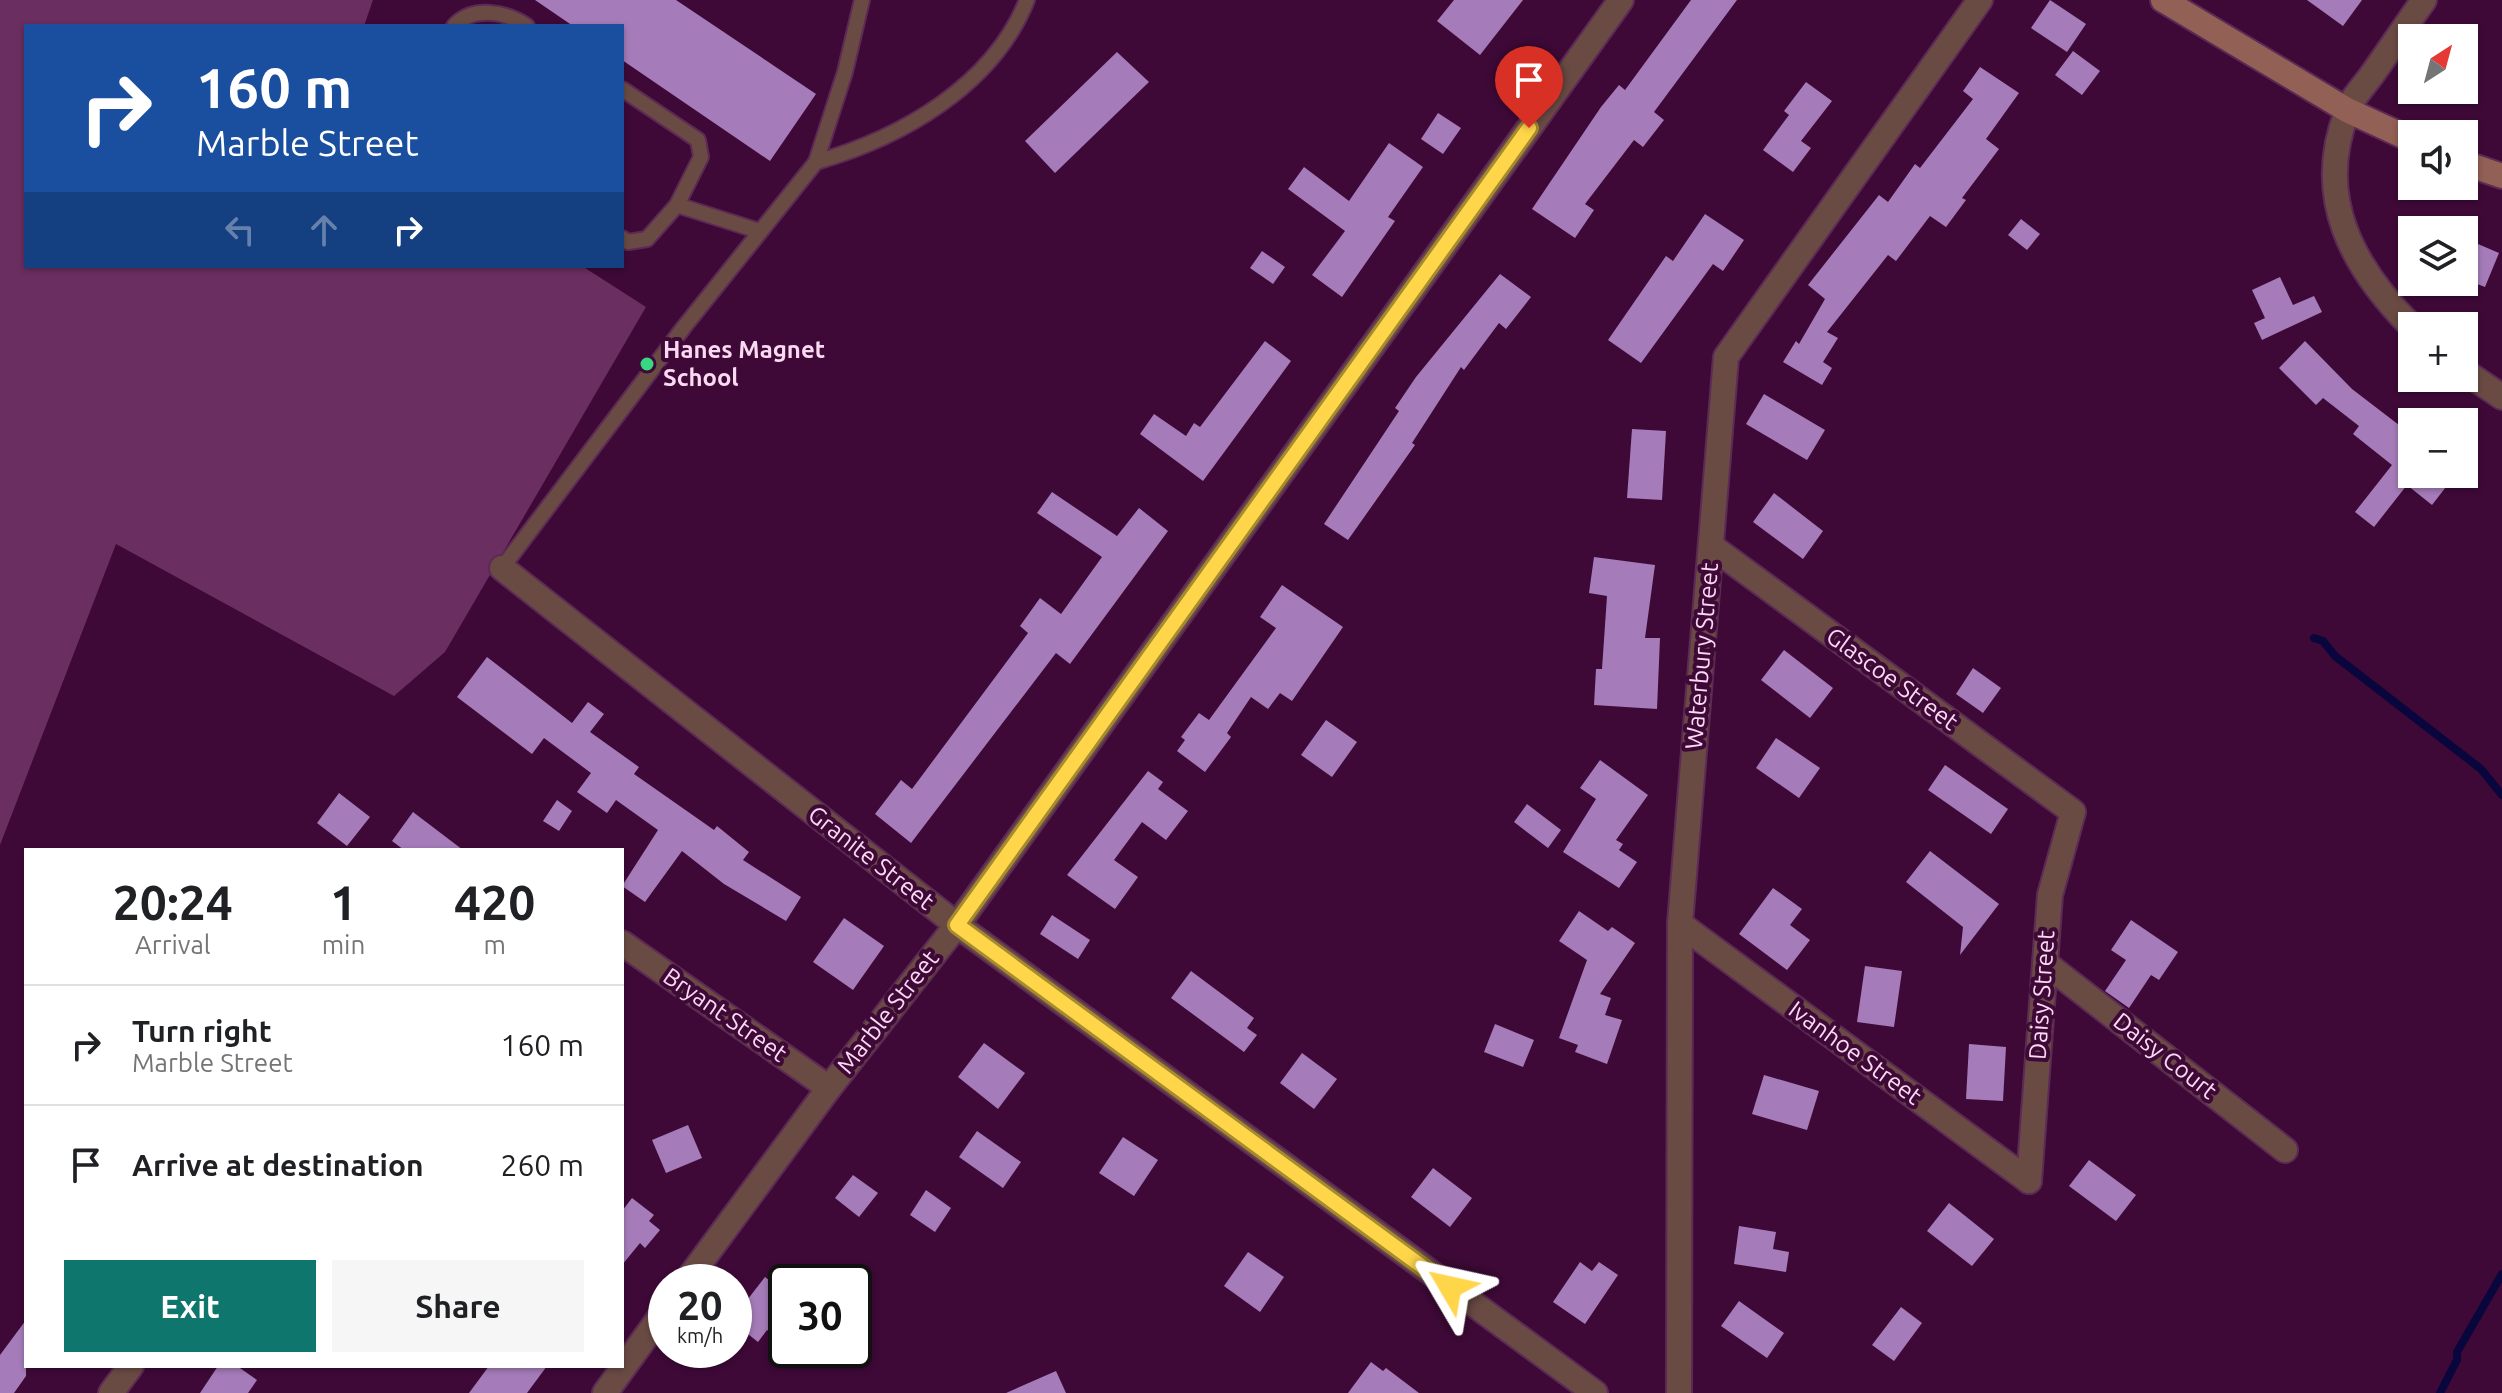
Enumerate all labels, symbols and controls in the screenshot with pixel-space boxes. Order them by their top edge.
north arrow [2398,24,2478,104]
map controls [2398,24,2478,488]
pin [1495,46,1563,128]
icon: right [64,56,168,160]
text: 160 m [196,56,352,119]
icon: arrive [1507,58,1551,102]
button: sound [2398,120,2478,200]
text: Marble Street [196,122,419,163]
icon: left [218,208,262,252]
icon: ahead [302,208,346,252]
icon: right [386,208,430,252]
button: layers [2398,216,2478,296]
button: + [2398,312,2478,392]
place label: Hanes Magnet School [663,336,825,391]
marker: Hanes Magnet School [638,355,656,373]
button: − [2398,408,2478,488]
street label: Waterbury Street [1680,561,1723,750]
street label: Glascoe Street [1821,622,1964,736]
street label: Granite Street [803,800,940,915]
text: 20:24 [113,875,233,929]
text: 1 [330,875,357,929]
text: 420 [454,875,535,929]
street label: Daisy Street [2024,929,2060,1061]
text: Arrival [135,930,211,959]
text: min [322,930,365,959]
text: m [483,930,506,959]
street label: Marble Street [831,944,944,1078]
street label: Bryant Street [658,962,793,1067]
street label: Ivanhoe Street [1784,995,1927,1110]
street label: Daisy Court [2108,1007,2223,1105]
text: Turn right [132,1014,272,1048]
icon: right [64,1023,108,1067]
text: 160 m [500,1028,584,1062]
text: Marble Street [132,1048,293,1077]
icon: arrive [64,1143,108,1187]
text: Arrive at destination [132,1148,424,1182]
text: 260 m [500,1148,584,1182]
position arrow [1408,1245,1492,1329]
button: Exit [64,1260,316,1352]
button: Share [332,1260,584,1352]
speed limit sign: 30 [768,1264,872,1368]
text: 20 [677,1283,723,1328]
text: km/h [677,1324,723,1347]

